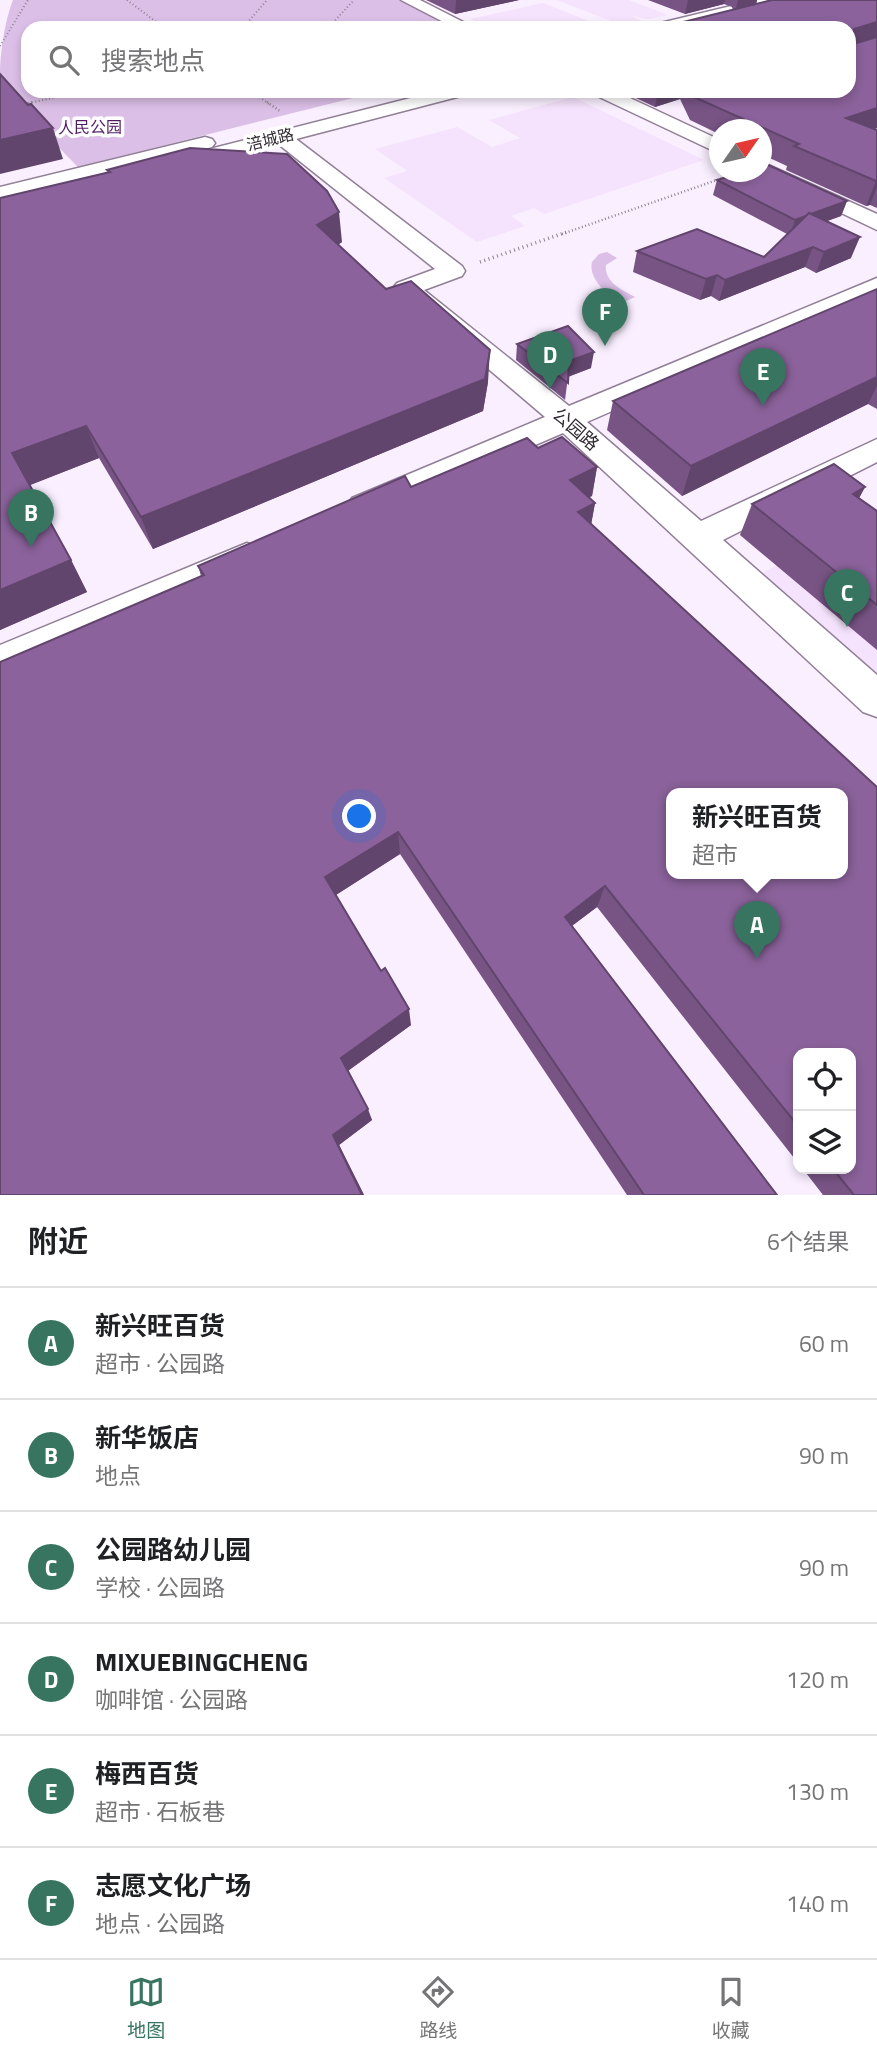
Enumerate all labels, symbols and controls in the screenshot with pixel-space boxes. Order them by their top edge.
search box [21,21,856,98]
icon: search [45,41,83,79]
text: 搜索地点 [101,41,205,80]
park label: 人民公园 [58,115,122,139]
north arrow [709,119,772,182]
street label: 涪城路 [244,122,296,156]
pin: F [582,288,628,346]
pin: D [527,331,573,389]
pin: E [740,348,786,406]
street label: 公园路 [547,401,605,457]
pin: B [8,489,54,547]
pin: C [824,569,870,627]
popup [666,788,848,879]
text: 新兴旺百货 [692,797,822,836]
your location [342,799,376,833]
text: 超市 [692,837,738,872]
pin: A [734,901,780,959]
map controls [793,1048,856,1174]
button: locate [793,1048,856,1111]
button: layers [793,1111,856,1174]
text: 附近 [28,1218,88,1264]
text: 6个结果 [767,1224,849,1259]
text: 新兴旺百货 [95,1306,225,1345]
text: A [44,1326,58,1361]
text: 60 m [799,1326,849,1361]
text: 超市 · 公园路 [95,1346,225,1381]
text: 新华饭店 [95,1418,199,1457]
text: B [44,1438,58,1473]
text: 90 m [799,1438,849,1473]
text: 地点 [95,1458,141,1493]
text: 公园路幼儿园 [95,1530,251,1569]
text: C [45,1550,57,1585]
text: 90 m [799,1550,849,1585]
text: 学校 · 公园路 [95,1570,225,1605]
text: MIXUEBINGCHENG [95,1642,308,1681]
text: D [44,1662,58,1697]
text: 120 m [786,1662,849,1697]
text: 咖啡馆 · 公园路 [95,1682,248,1717]
text: 梅西百货 [95,1754,199,1793]
text: E [45,1774,57,1809]
text: 130 m [786,1774,849,1809]
text: 超市 · 石板巷 [95,1794,225,1829]
text: 志愿文化广场 [95,1866,251,1905]
text: F [45,1886,57,1921]
text: 140 m [786,1886,849,1921]
text: 地点 · 公园路 [95,1906,225,1941]
tab: 地图 [127,1973,165,2044]
tab: 路线 [419,1973,458,2044]
tab: 收藏 [712,1973,750,2044]

